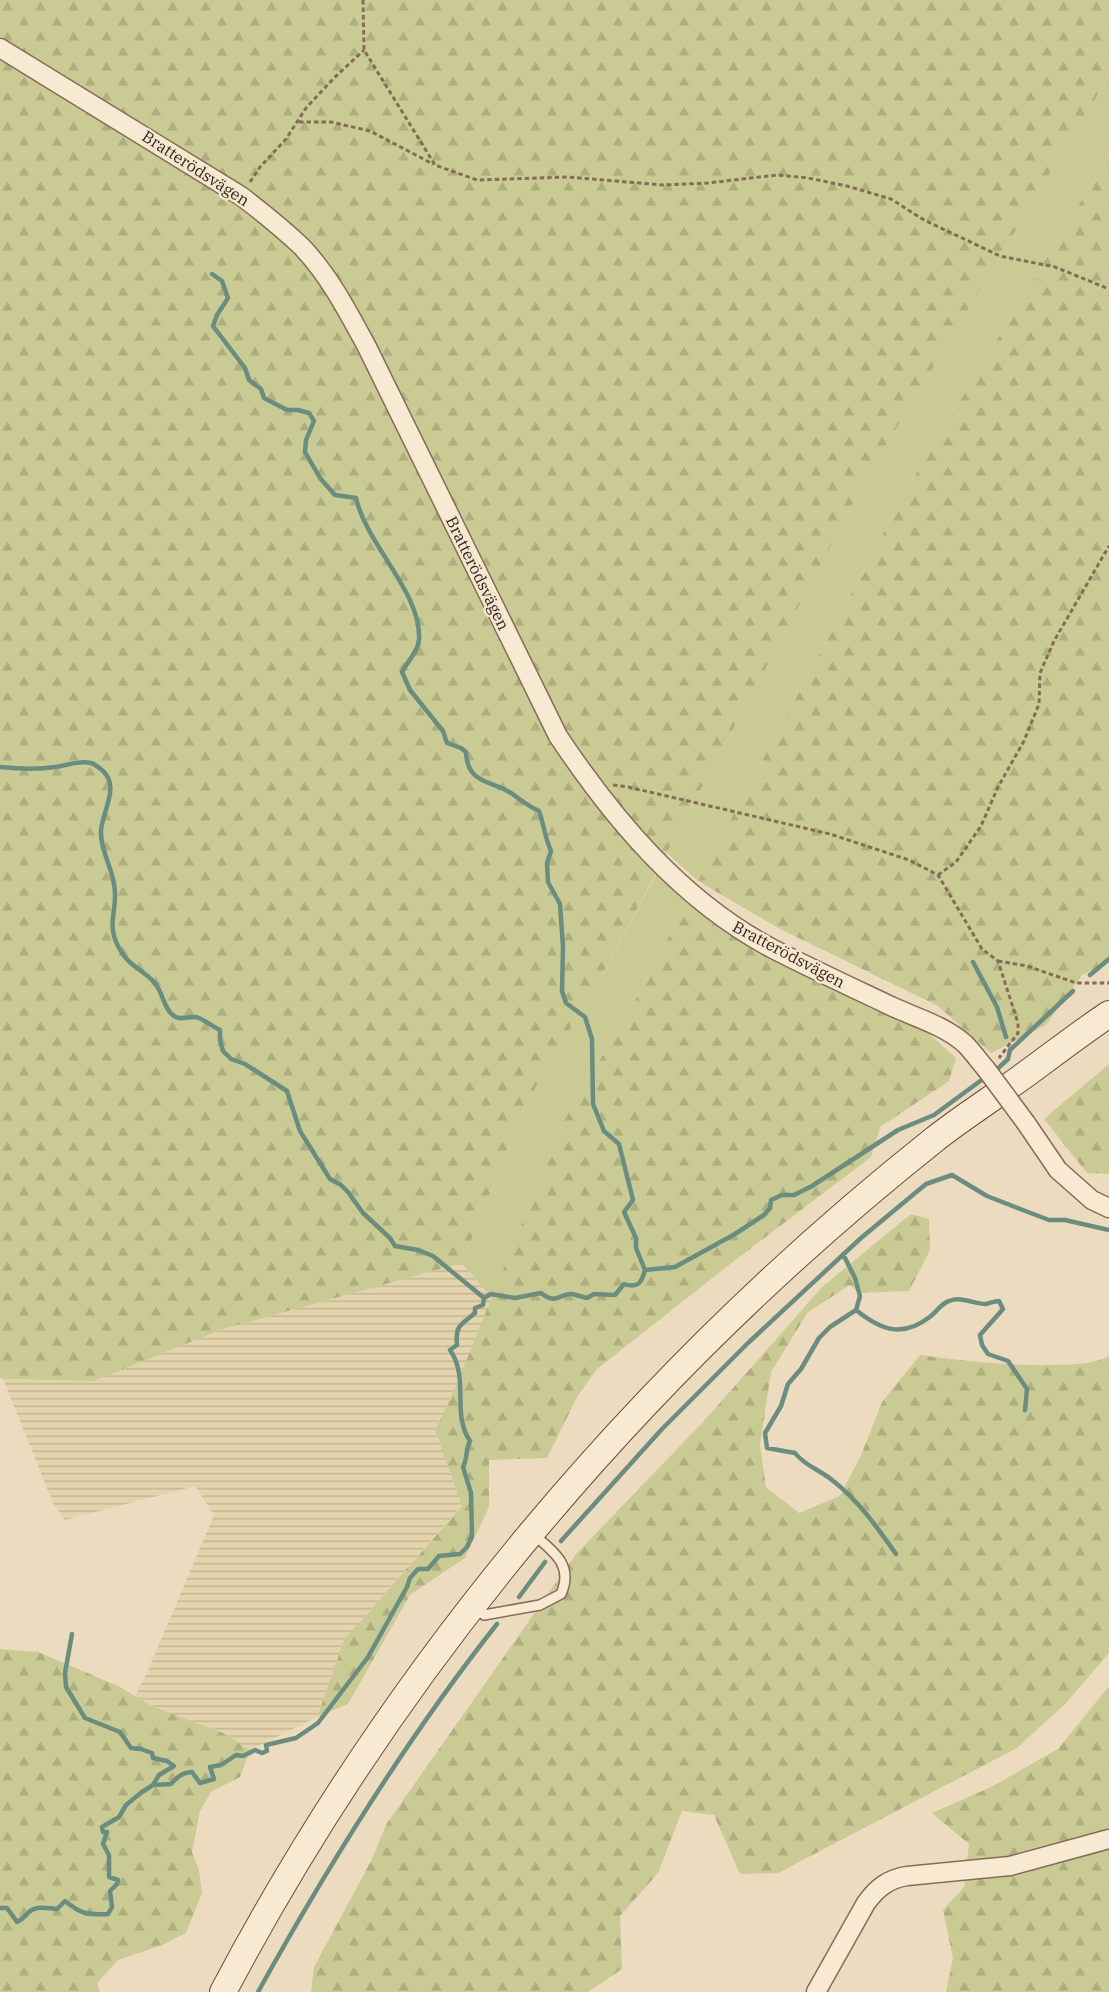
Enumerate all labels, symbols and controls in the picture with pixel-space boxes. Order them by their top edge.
street label: Bratterödsvägen [138,126,254,210]
street label: Bratterödsvägen [442,513,514,633]
street label: Bratterödsvägen [729,916,849,992]

